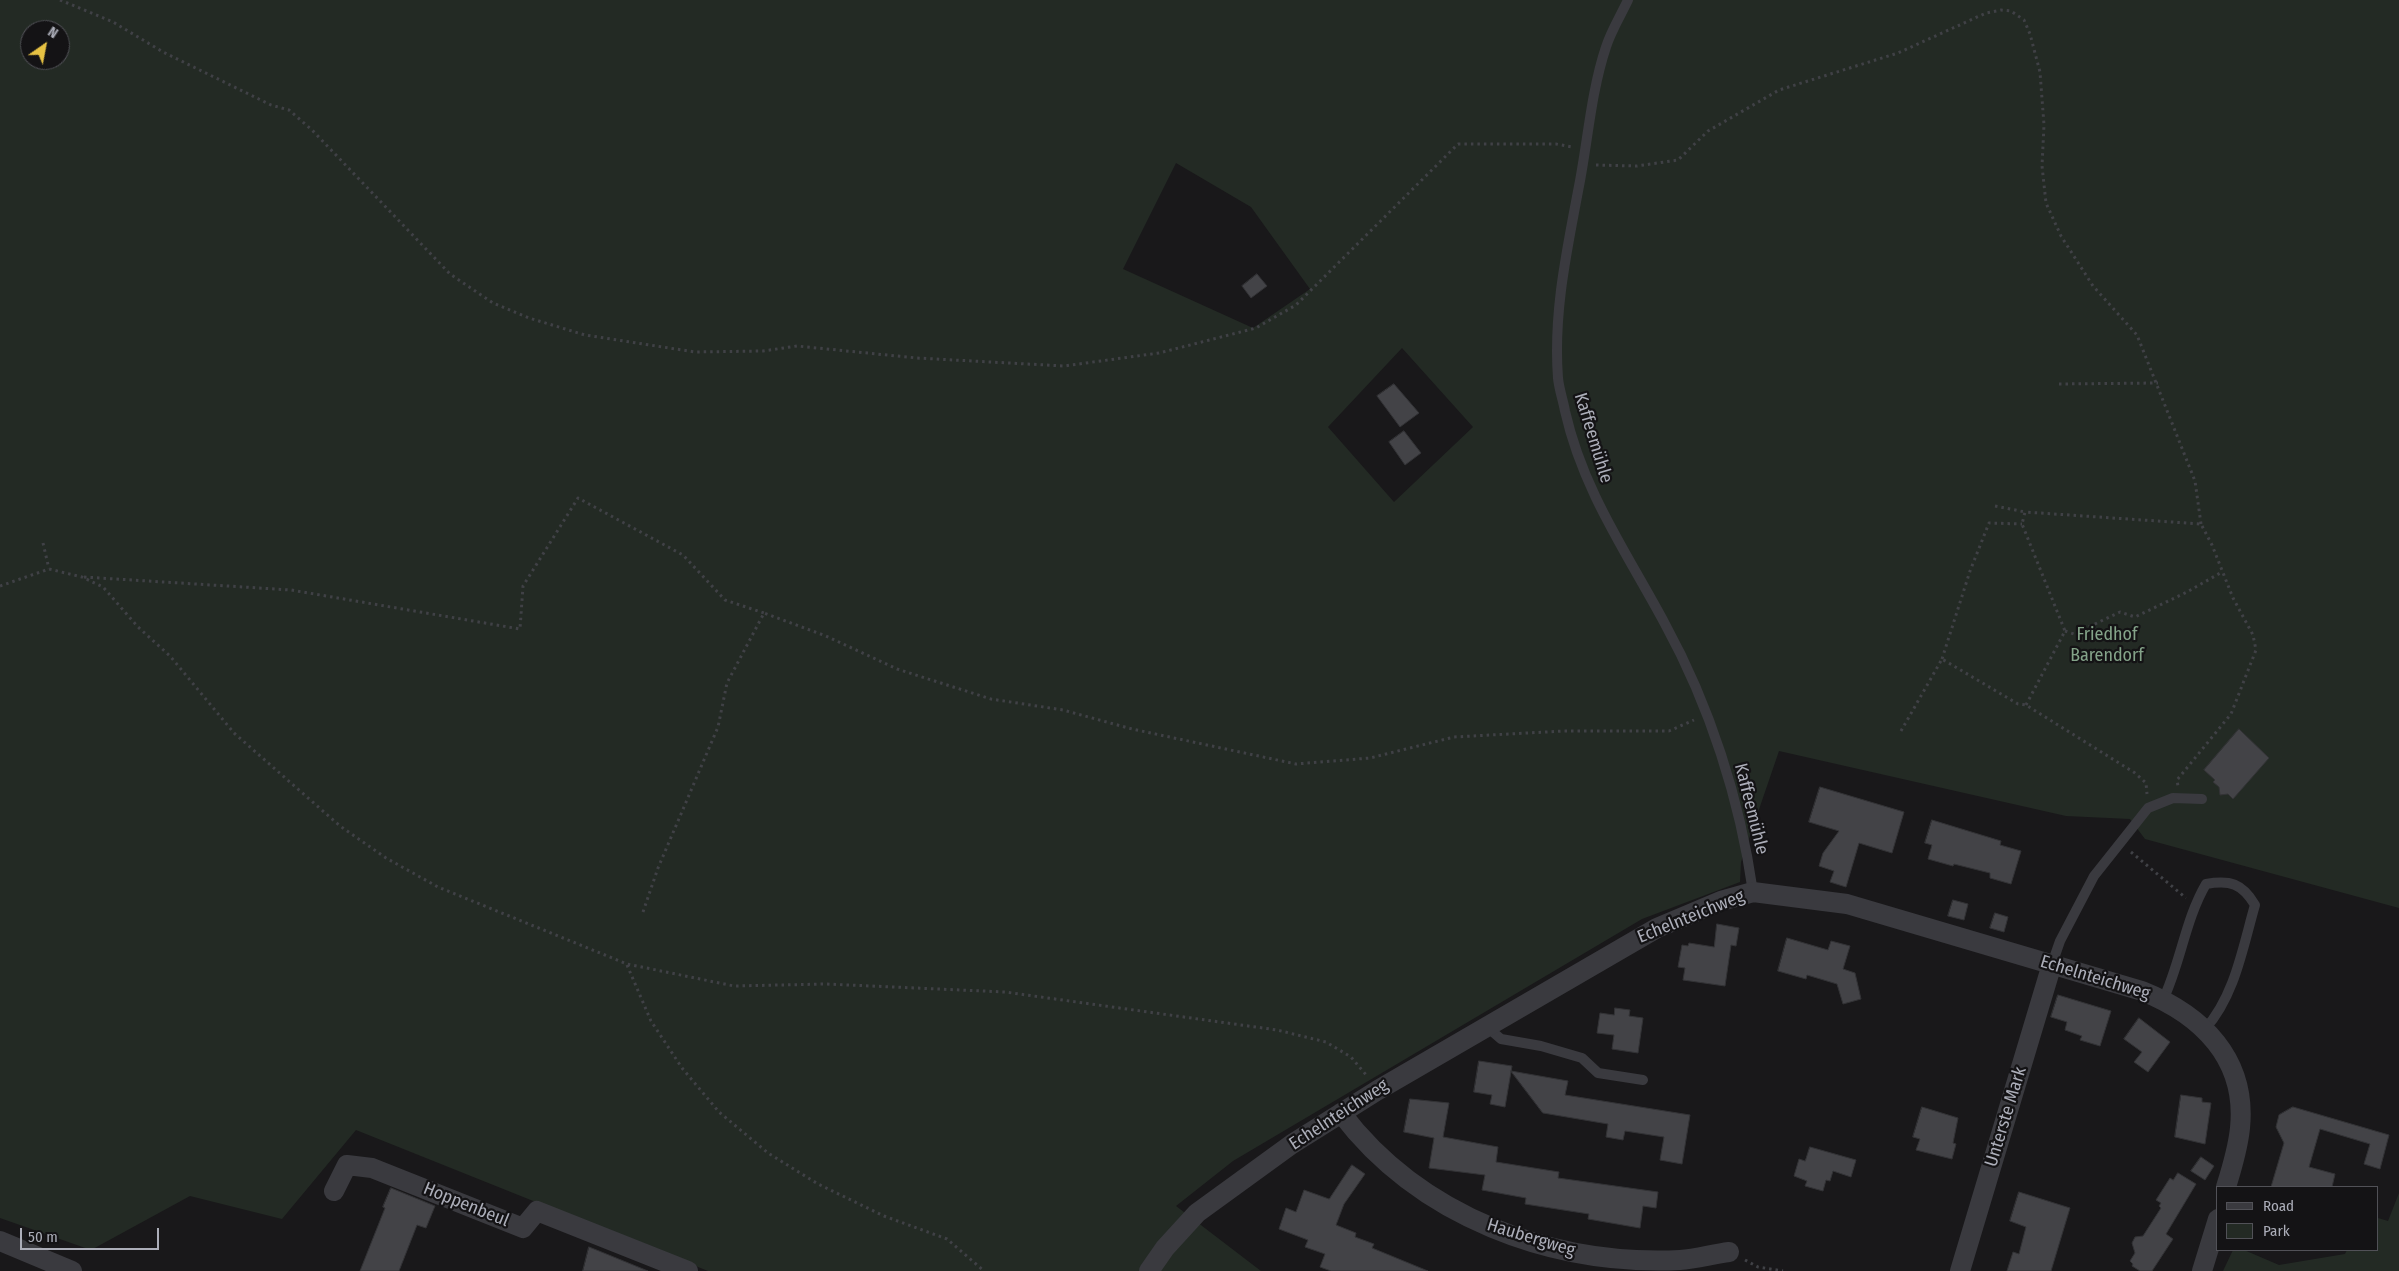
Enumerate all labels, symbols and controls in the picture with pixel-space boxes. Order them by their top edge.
north arrow [20,20,70,70]
text: N [45,23,61,42]
street label: Kaffeemühle [1569,390,1617,486]
park label: Friedhof Barendorf [2070,624,2144,666]
street label: Kaffeemühle [1729,761,1773,857]
street label: Echelnteichweg [1634,886,1748,948]
street label: Echelnteichweg [2037,951,2153,1005]
street label: Unterste Mark [1981,1064,2031,1170]
street label: Echelnteichweg [1285,1075,1393,1155]
street label: Hoppenbeul [420,1178,512,1232]
legend [2216,1186,2379,1251]
text: Road [2263,1197,2294,1215]
street label: Haubergweg [1484,1214,1578,1262]
scale bar [22,1218,161,1250]
text: Park [2263,1222,2290,1240]
text: 50 m [28,1228,58,1246]

